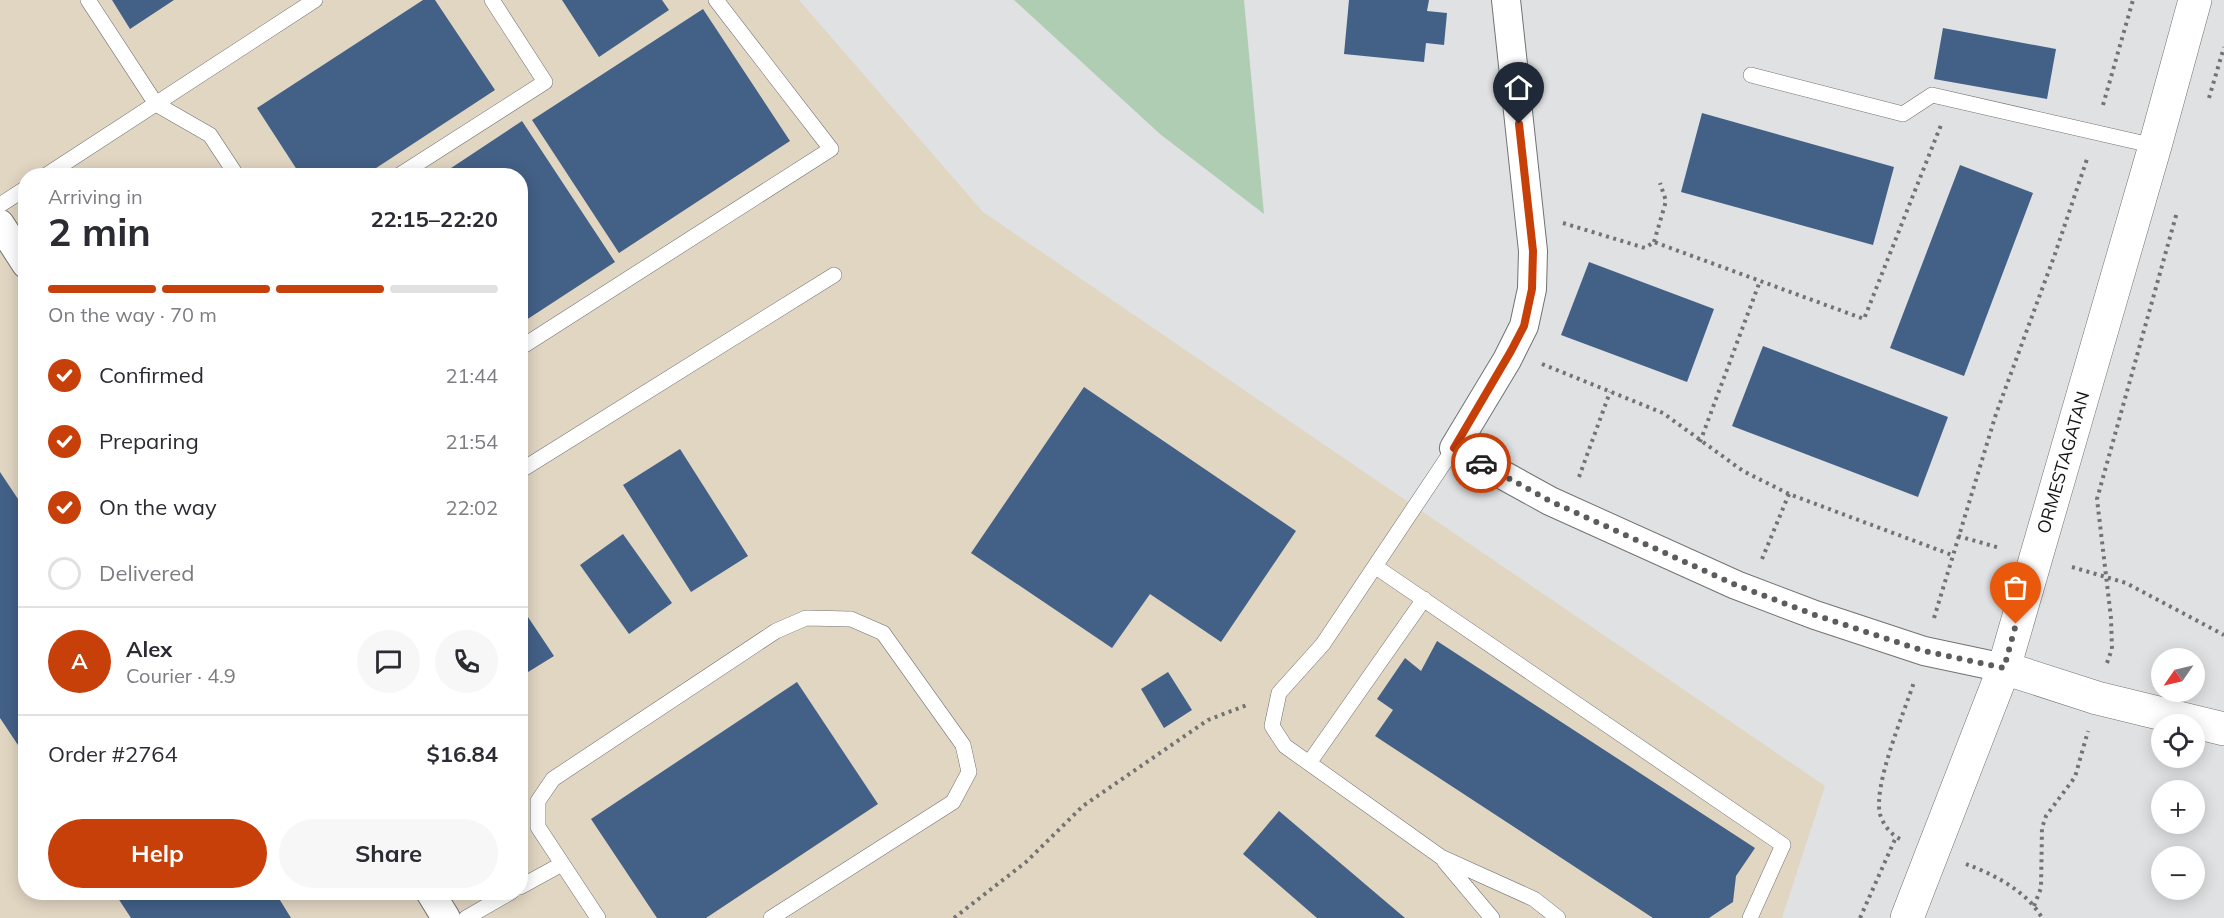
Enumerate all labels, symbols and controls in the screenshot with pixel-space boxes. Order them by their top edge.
pin [1493,62,1544,124]
icon: home [1502,71,1535,104]
text: Arriving in [48,184,143,209]
text: 22:15–22:20 [370,205,498,233]
text: 2 min [48,207,151,256]
text: On the way · 70 m [48,302,217,327]
icon: check [48,359,81,392]
text: Confirmed [99,361,204,389]
text: 21:44 [445,363,498,388]
street label: ORMESTAGATAN [2031,389,2094,536]
icon: check [48,425,81,458]
text: Preparing [99,427,199,455]
text: 21:54 [445,429,498,454]
courier [1451,433,1511,493]
icon: car [1465,447,1498,480]
icon: check [48,491,81,524]
text: On the way [99,493,217,521]
text: 22:02 [445,495,498,520]
text: Delivered [99,559,194,587]
pin [1990,562,2041,624]
icon: bag [1999,571,2032,604]
button: chat [357,630,420,693]
button: phone [435,630,498,693]
text: Alex [126,635,172,663]
text: A [71,647,88,675]
north arrow [2151,648,2205,702]
map controls [2151,648,2205,900]
text: Courier · 4.9 [126,663,236,688]
button: locate [2151,714,2205,768]
text: Order #2764 [48,740,178,768]
text: $16.84 [427,740,498,768]
button: + [2151,780,2205,834]
button: Help [48,819,267,888]
button: Share [279,819,498,888]
button: − [2151,846,2205,900]

